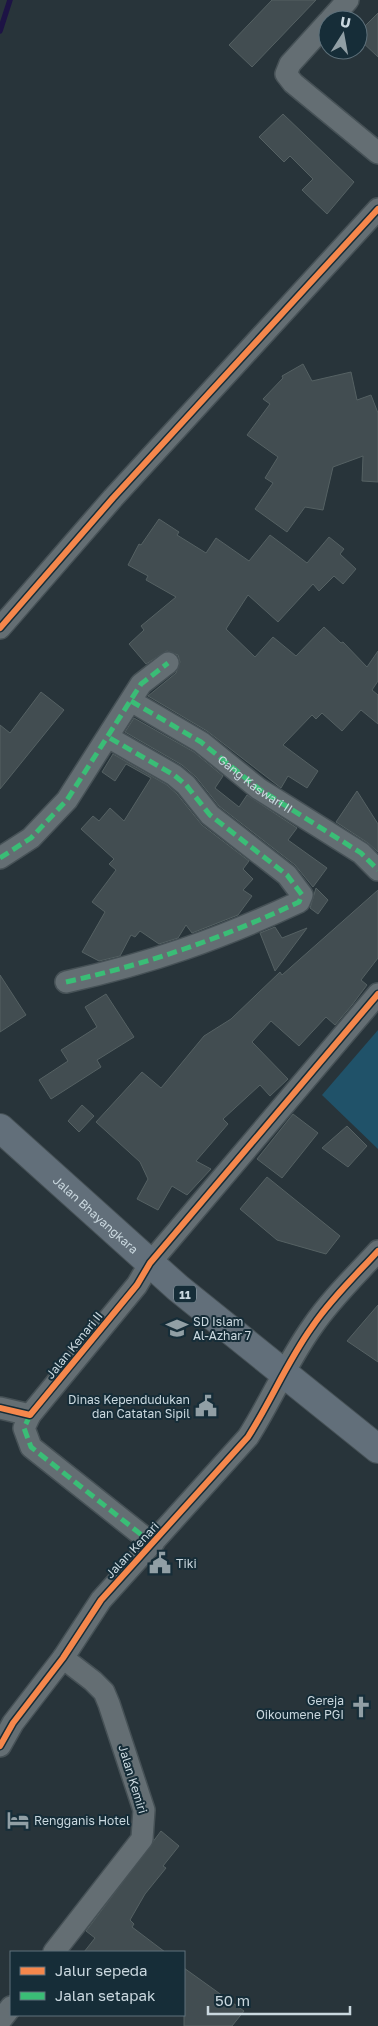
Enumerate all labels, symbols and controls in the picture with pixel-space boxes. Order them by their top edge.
north arrow [318,10,368,60]
text: U [339,12,352,31]
street label: Gang Kaswari II [215,751,296,816]
street label: Jalan Bhayangkara [50,1172,142,1256]
road number: 11 [174,1286,196,1302]
street label: Jalan Kenari II [42,1308,106,1382]
place label: SD Islam Al-Azhar 7 [193,1314,251,1343]
school or university icon: SD Islam Al-Azhar 7 [164,1315,190,1341]
place label: Dinas Kependudukan dan Catatan Sipil [68,1392,190,1421]
public building icon: Dinas Kependudukan dan Catatan Sipil [193,1393,219,1419]
street label: Jalan Kenari [102,1519,162,1581]
public building icon: Tiki [147,1550,173,1576]
place label: Tiki [176,1556,197,1571]
place label: Gereja Oikoumene PGI [256,1693,344,1722]
church icon: Gereja Oikoumene PGI [348,1694,374,1720]
street label: Jalan Kemiri [115,1743,151,1815]
hotel icon: Rengganis Hotel [5,1807,31,1833]
place label: Rengganis Hotel [34,1813,130,1828]
legend [10,1951,185,2016]
text: Jalur sepeda [55,1961,148,1979]
scale bar [208,1984,350,2016]
text: Jalan setapak [55,1986,156,2004]
text: 50 m [215,1991,250,2009]

